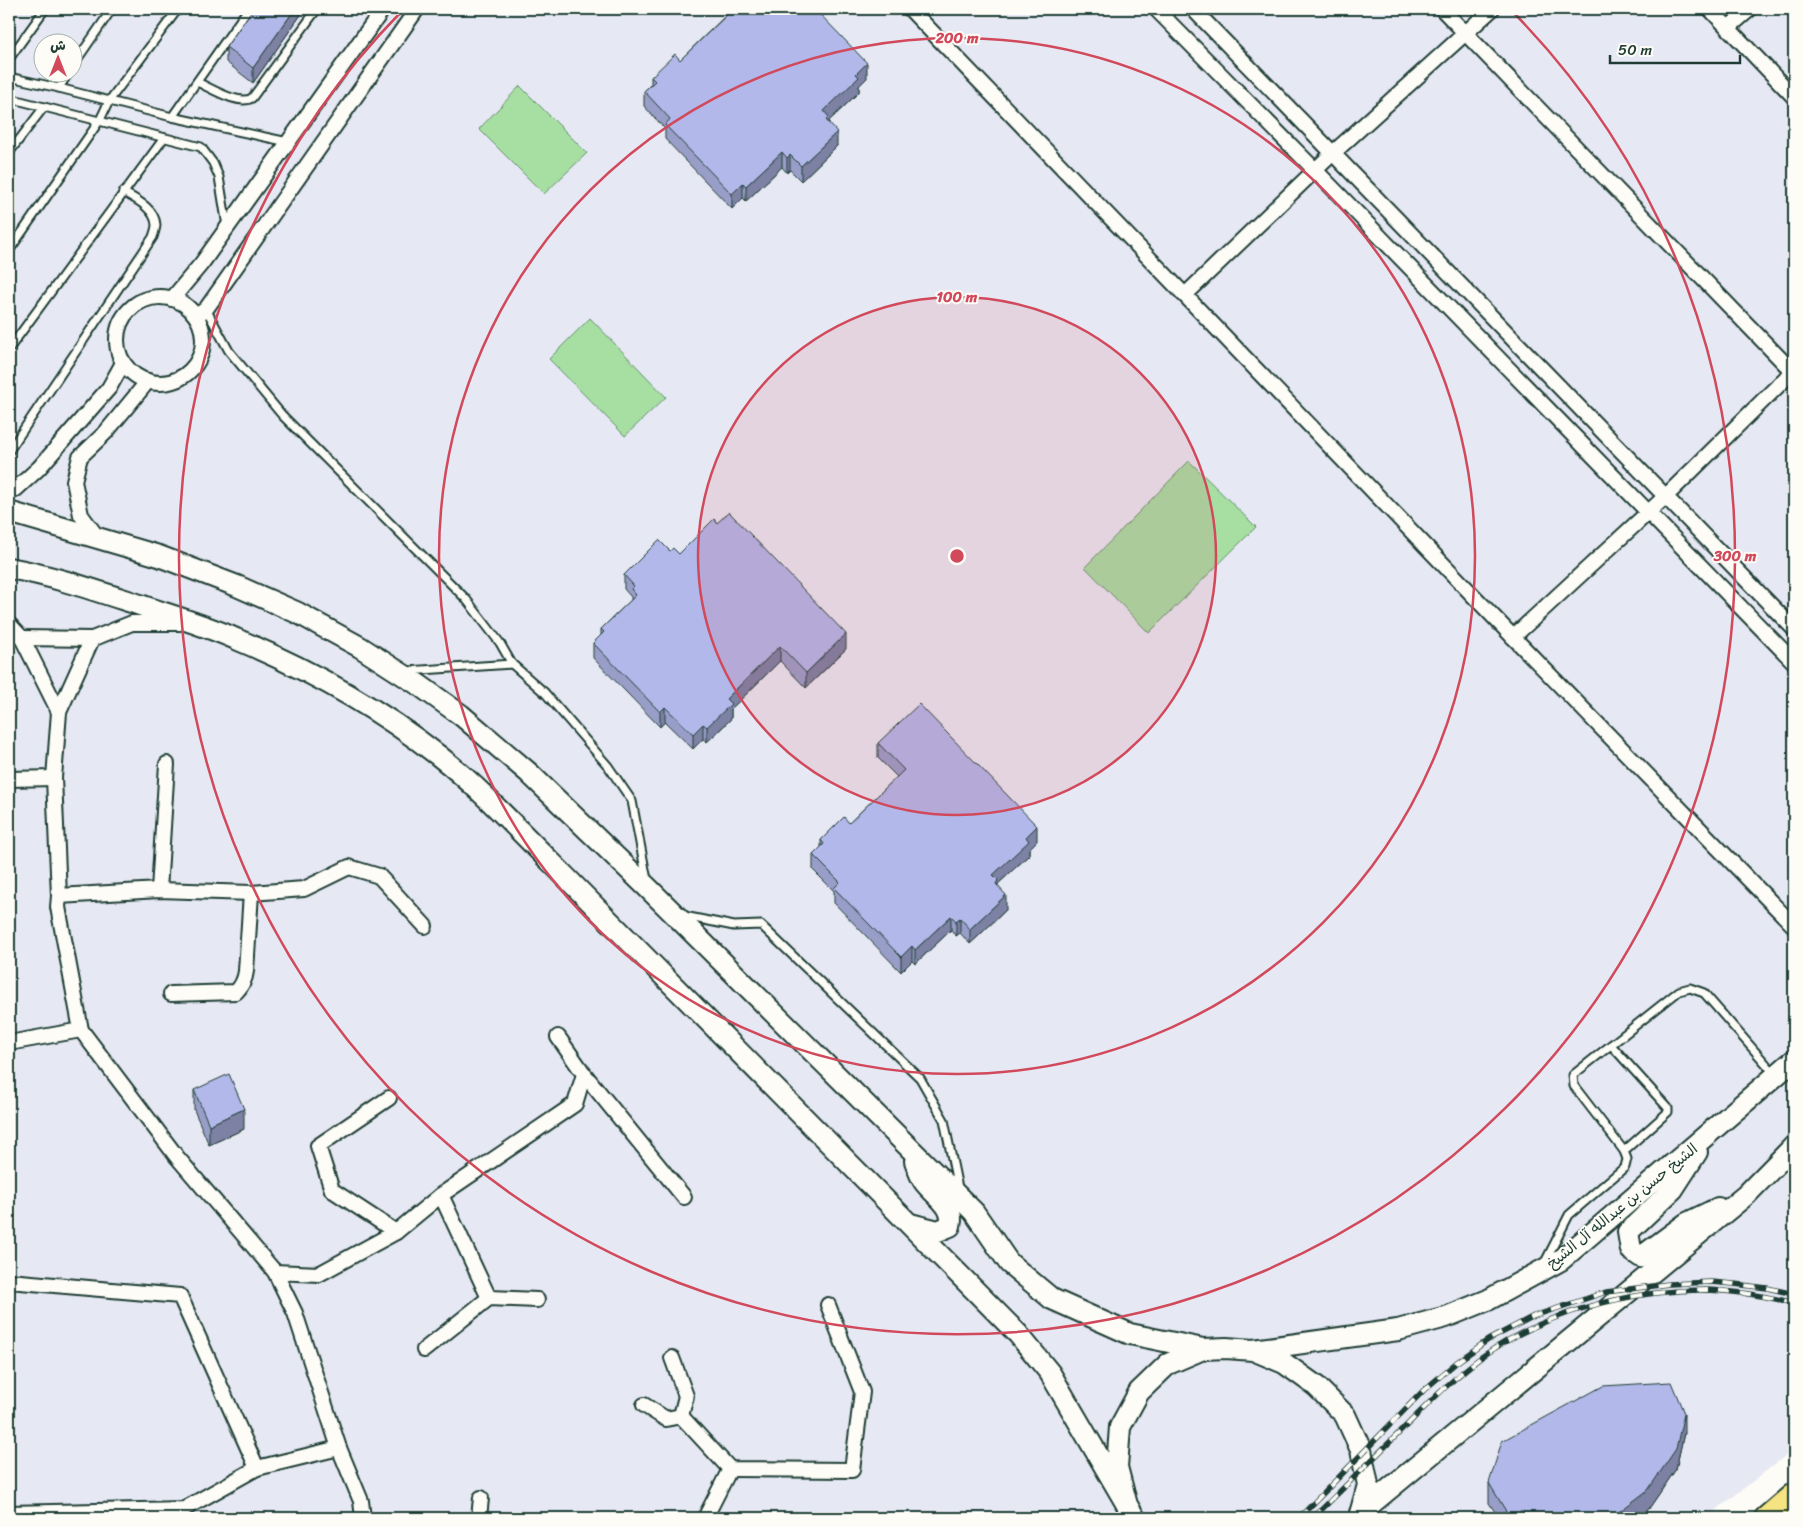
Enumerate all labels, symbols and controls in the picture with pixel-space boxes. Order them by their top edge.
text: 200 m [934,25,979,51]
north arrow [32,32,82,82]
scale bar [1610,32,1740,64]
text: ش [50,33,66,58]
text: 50 m [1618,37,1653,63]
text: 100 m [937,284,978,310]
text: 300 m [1713,543,1757,569]
centre of rings [948,547,966,565]
street label: الشيخ حسن بن عبدالله آل الشيخ [1540,1136,1704,1276]

